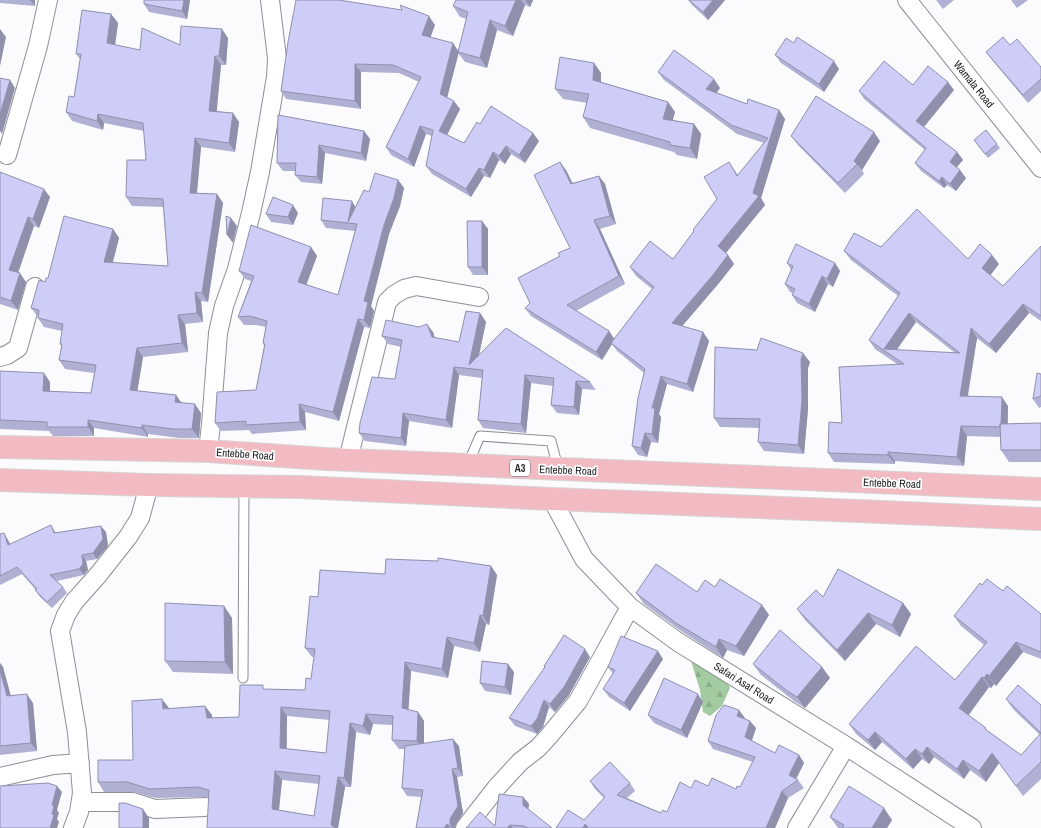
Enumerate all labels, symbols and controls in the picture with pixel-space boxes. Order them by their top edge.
street label: Wamala Road [951,58,997,110]
street label: Entebbe Road [216,445,274,463]
road number: A3 [510,460,530,476]
street label: Entebbe Road [539,462,597,478]
street label: Entebbe Road [863,475,921,491]
street label: Safari Asaf Road [711,659,777,707]

